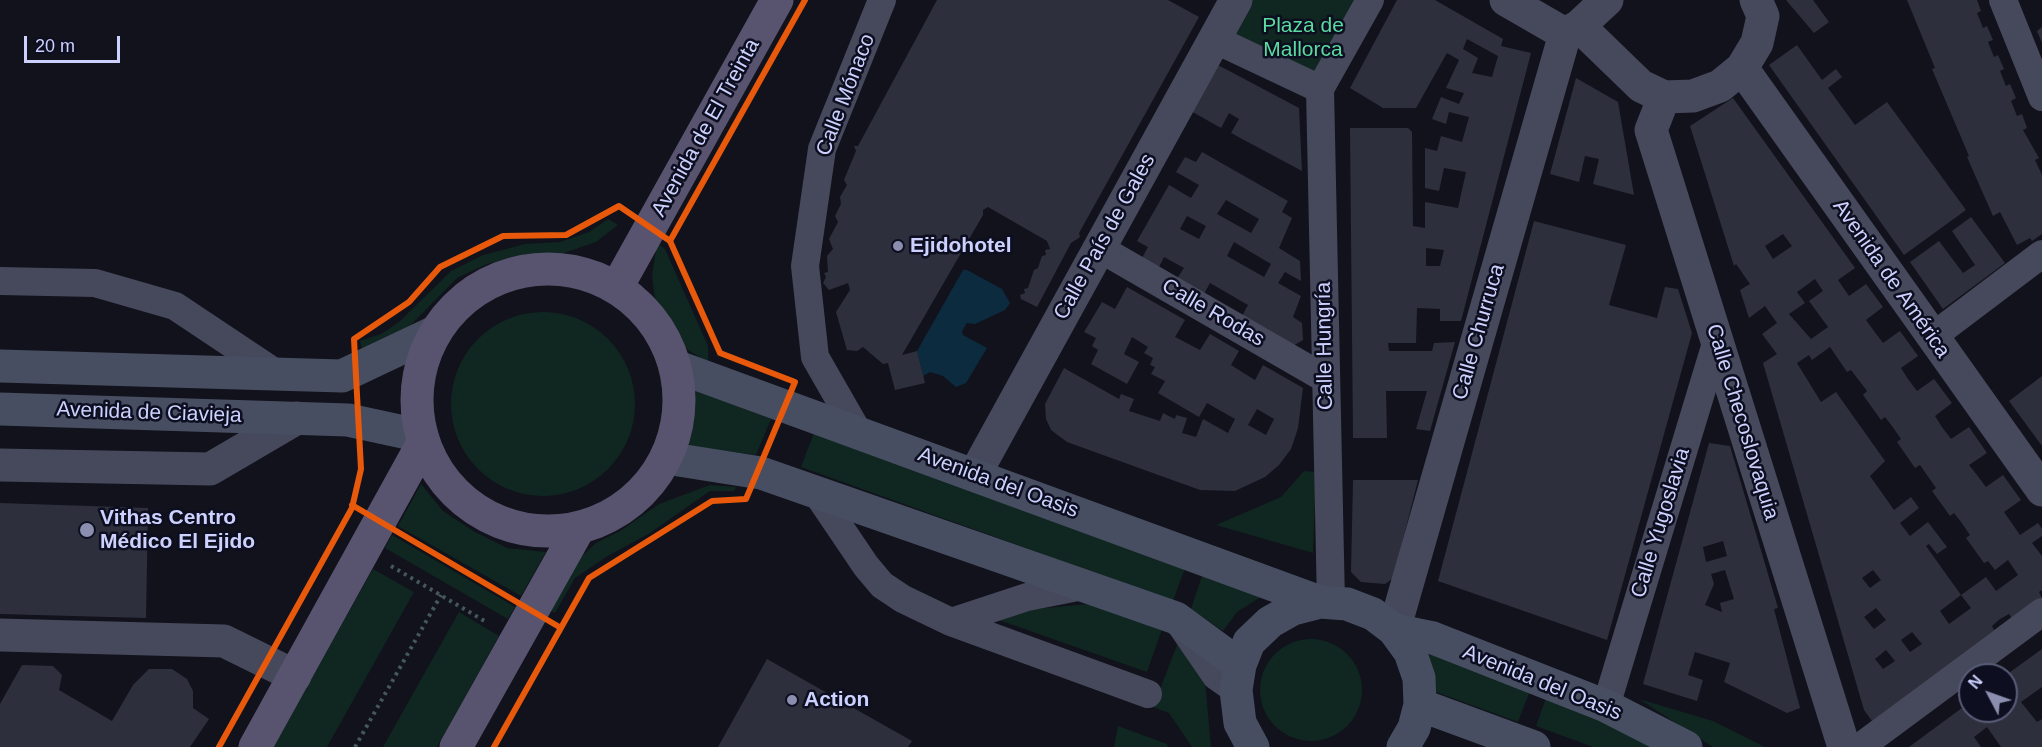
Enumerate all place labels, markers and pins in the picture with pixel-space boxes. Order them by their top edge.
place label: Ejidohotel [910,233,1011,259]
marker: Ejidohotel [891,239,905,253]
place label: Vithas Centro Médico El Ejido [100,505,255,555]
marker: Vithas Centro Médico El Ejido [78,521,96,539]
place label: Action [804,687,869,713]
marker: Action [785,693,799,707]

